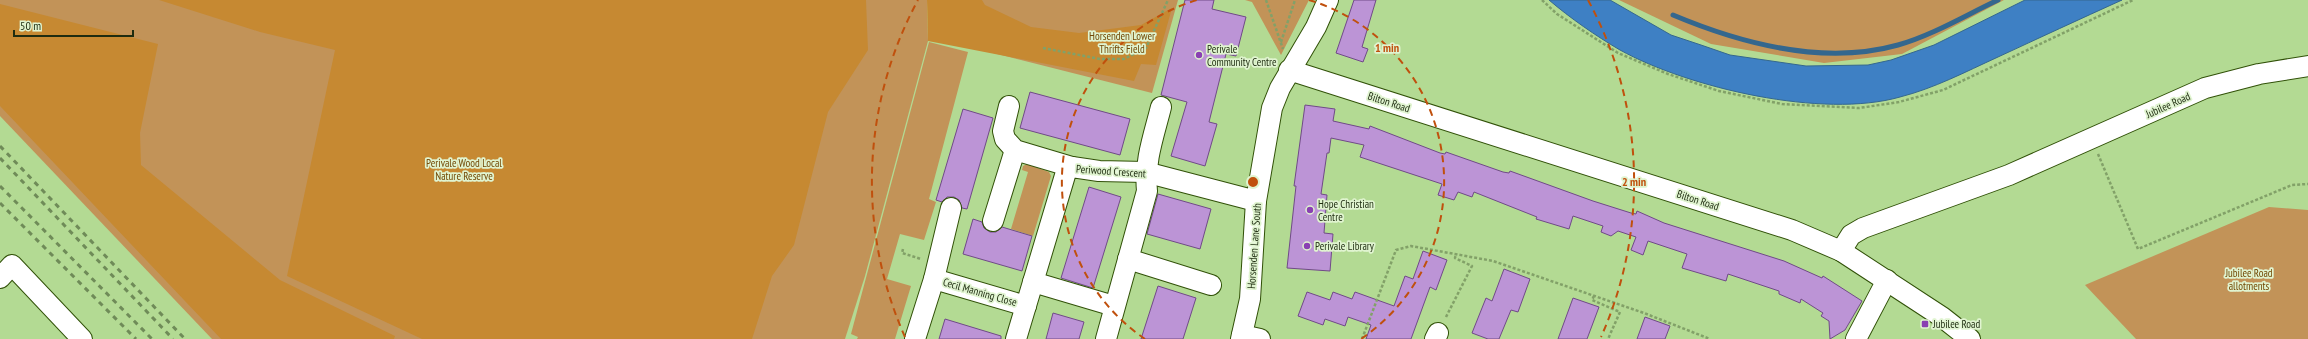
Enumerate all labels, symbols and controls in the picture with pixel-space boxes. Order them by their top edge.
scale bar [14,12,133,38]
text: 50 m [20,18,41,33]
park label: Horsenden Lower Thrifts Field [1089,29,1155,56]
text: 1 min [1375,40,1399,55]
place label: Perivale Community Centre [1207,42,1277,69]
marker: Perivale Community Centre [1194,50,1204,60]
street label: Bilton Road [1366,89,1412,115]
street label: Jubilee Road [2143,89,2193,121]
park label: Perivale Wood Local Nature Reserve [426,156,502,183]
street label: Periwood Crescent [1076,162,1146,180]
text: 2 min [1622,174,1646,189]
centre of rings [1246,175,1260,189]
street label: Bilton Road [1675,187,1721,213]
place label: Hope Christian Centre [1318,197,1374,224]
street label: Horsenden Lane South [1244,203,1264,289]
marker: Hope Christian Centre [1305,205,1315,215]
place label: Perivale Library [1315,239,1375,253]
marker: Perivale Library [1302,241,1312,251]
park label: Jubilee Road allotments [2224,266,2273,293]
street label: Cecil Manning Close [941,275,1019,309]
place label: Jubilee Road [1932,317,1980,331]
marker: Jubilee Road [1920,319,1930,329]

